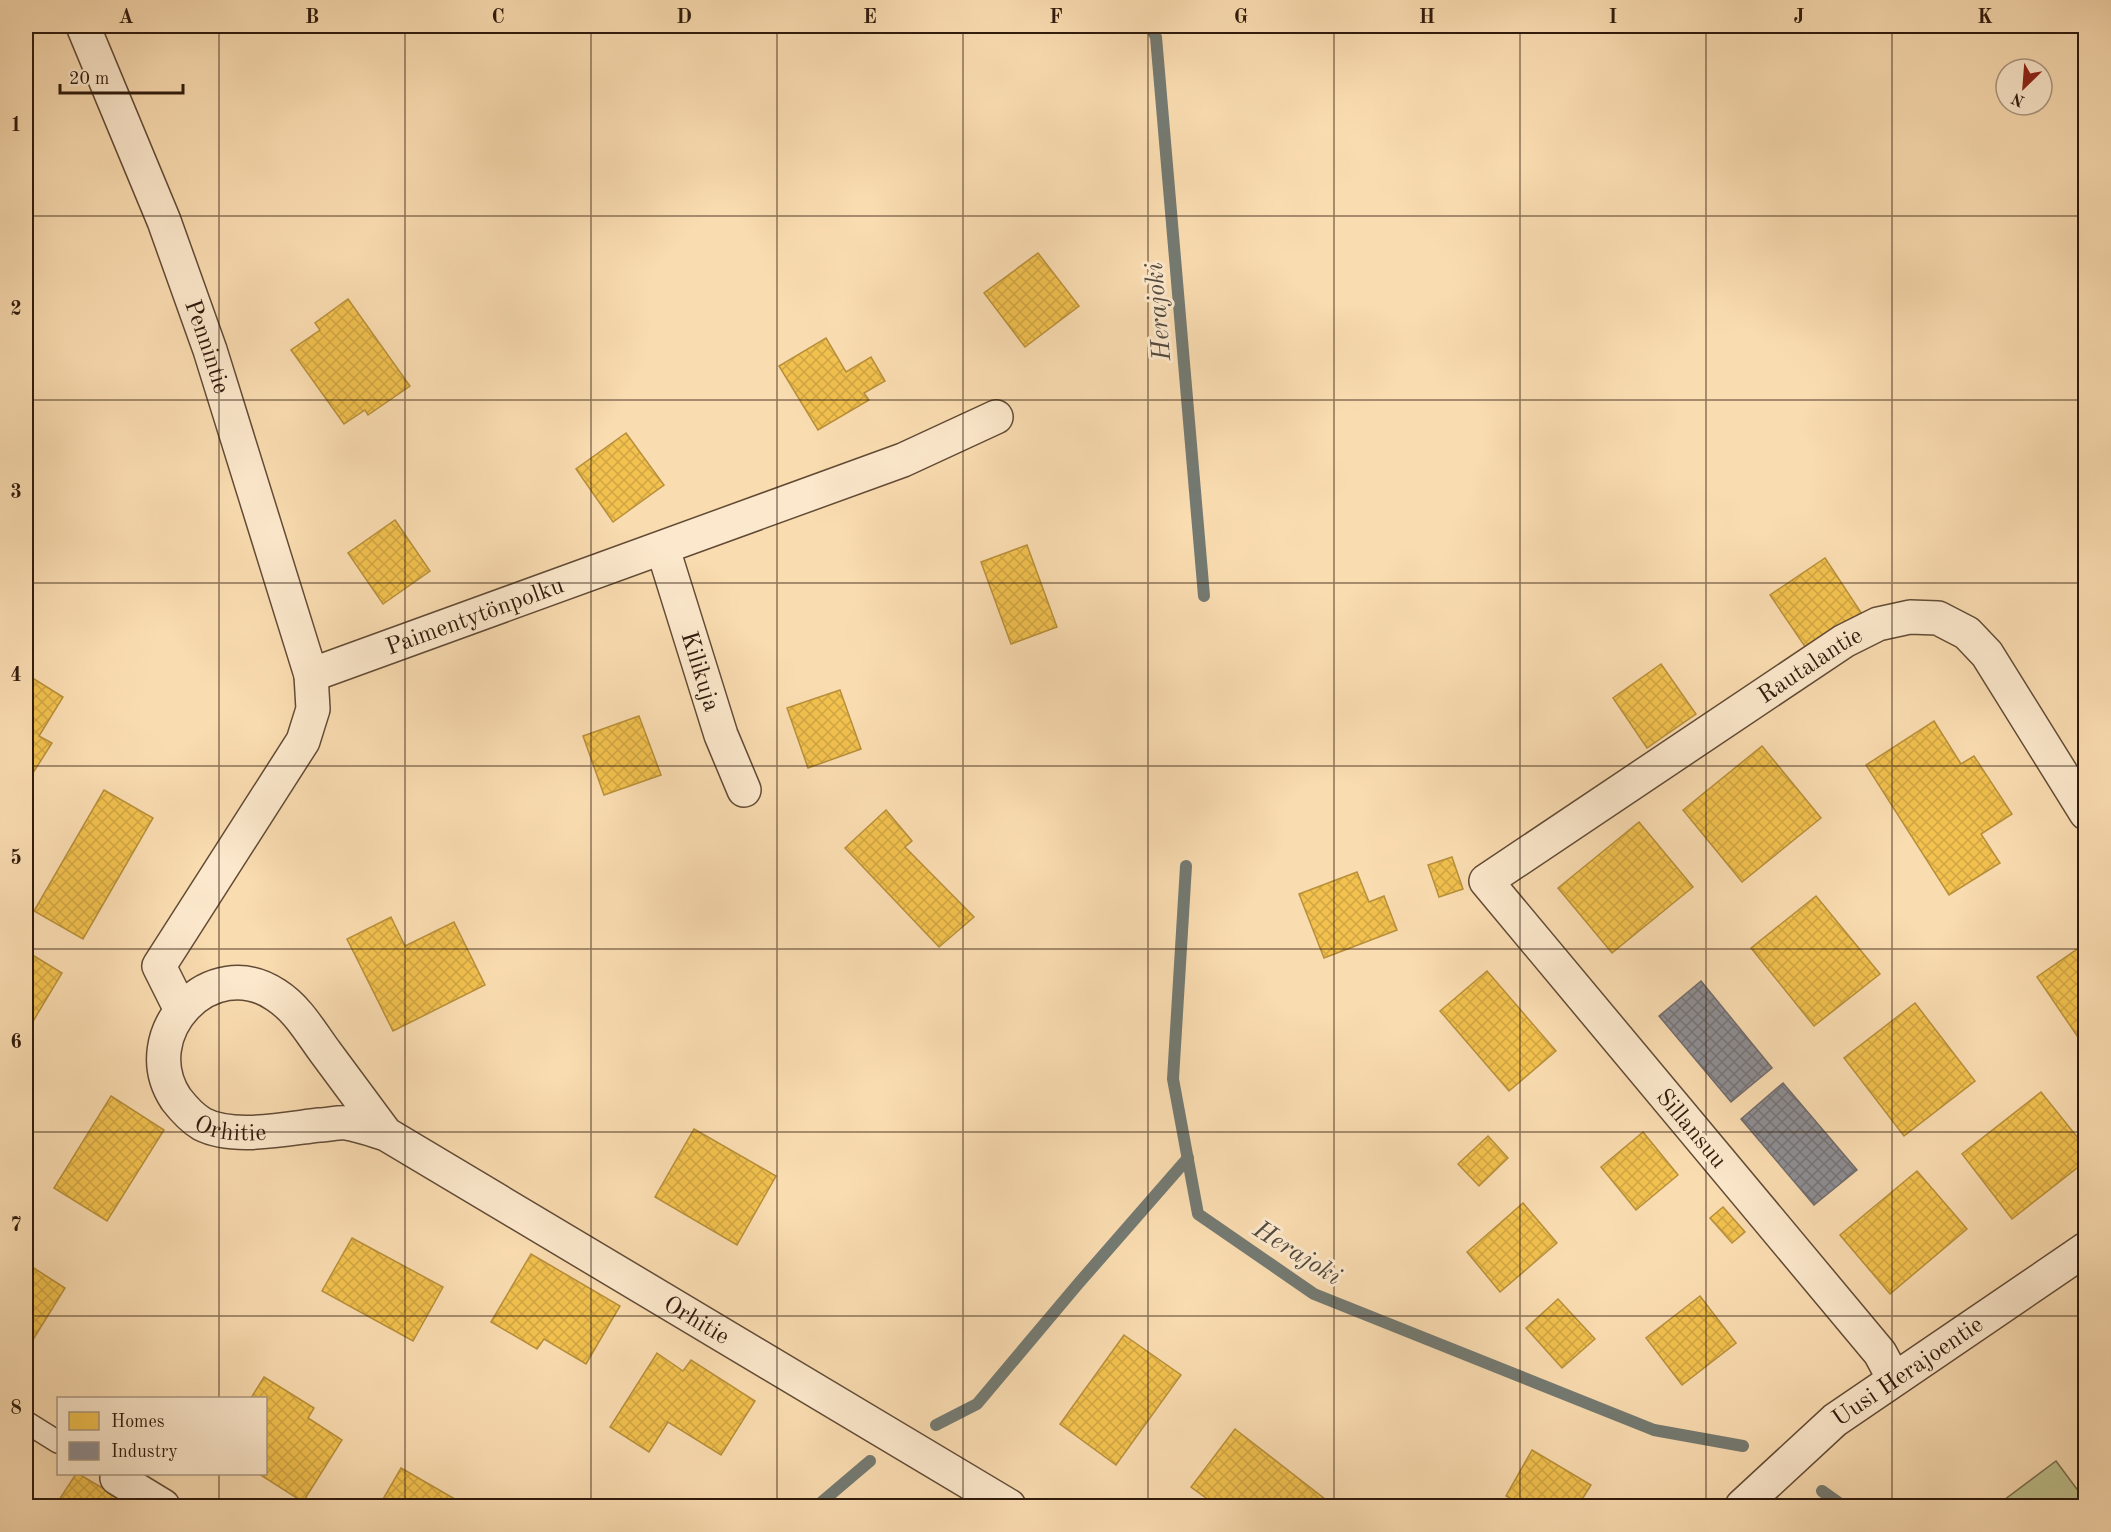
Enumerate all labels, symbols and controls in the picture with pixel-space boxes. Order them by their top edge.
text: A [118,8,134,28]
text: B [305,8,319,28]
text: C [491,8,505,28]
text: D [676,8,692,28]
text: E [863,8,877,28]
text: F [1049,8,1063,28]
text: G [1234,8,1248,28]
text: H [1419,8,1435,28]
text: I [1609,8,1617,28]
text: J [1794,8,1805,28]
text: K [1977,8,1993,28]
scale bar [60,57,183,95]
north arrow [1994,57,2054,117]
text: 20 m [69,70,109,88]
text: N [2009,89,2027,109]
text: 1 [10,116,22,136]
water label: Herajoki [1142,261,1176,363]
street label: Pennintie [179,297,233,397]
text: 2 [10,300,22,320]
text: 3 [10,483,22,503]
street label: Paimentytönpolku [383,574,567,661]
street label: Rautalantie [1754,624,1867,709]
street label: Kilikuja [675,629,723,715]
text: 4 [10,666,22,686]
text: 5 [10,848,22,869]
text: 6 [10,1033,22,1053]
street label: Sillansuu [1651,1085,1730,1174]
street label: Orhitie [190,1112,267,1146]
text: 7 [10,1216,22,1236]
water label: Herajoki [1247,1216,1346,1291]
street label: Orhitie [659,1293,733,1350]
street label: Uusi Herajoentie [1829,1313,1988,1432]
legend [57,1397,267,1475]
text: 8 [10,1399,22,1419]
text: Homes [111,1413,165,1431]
text: Industry [111,1443,178,1461]

